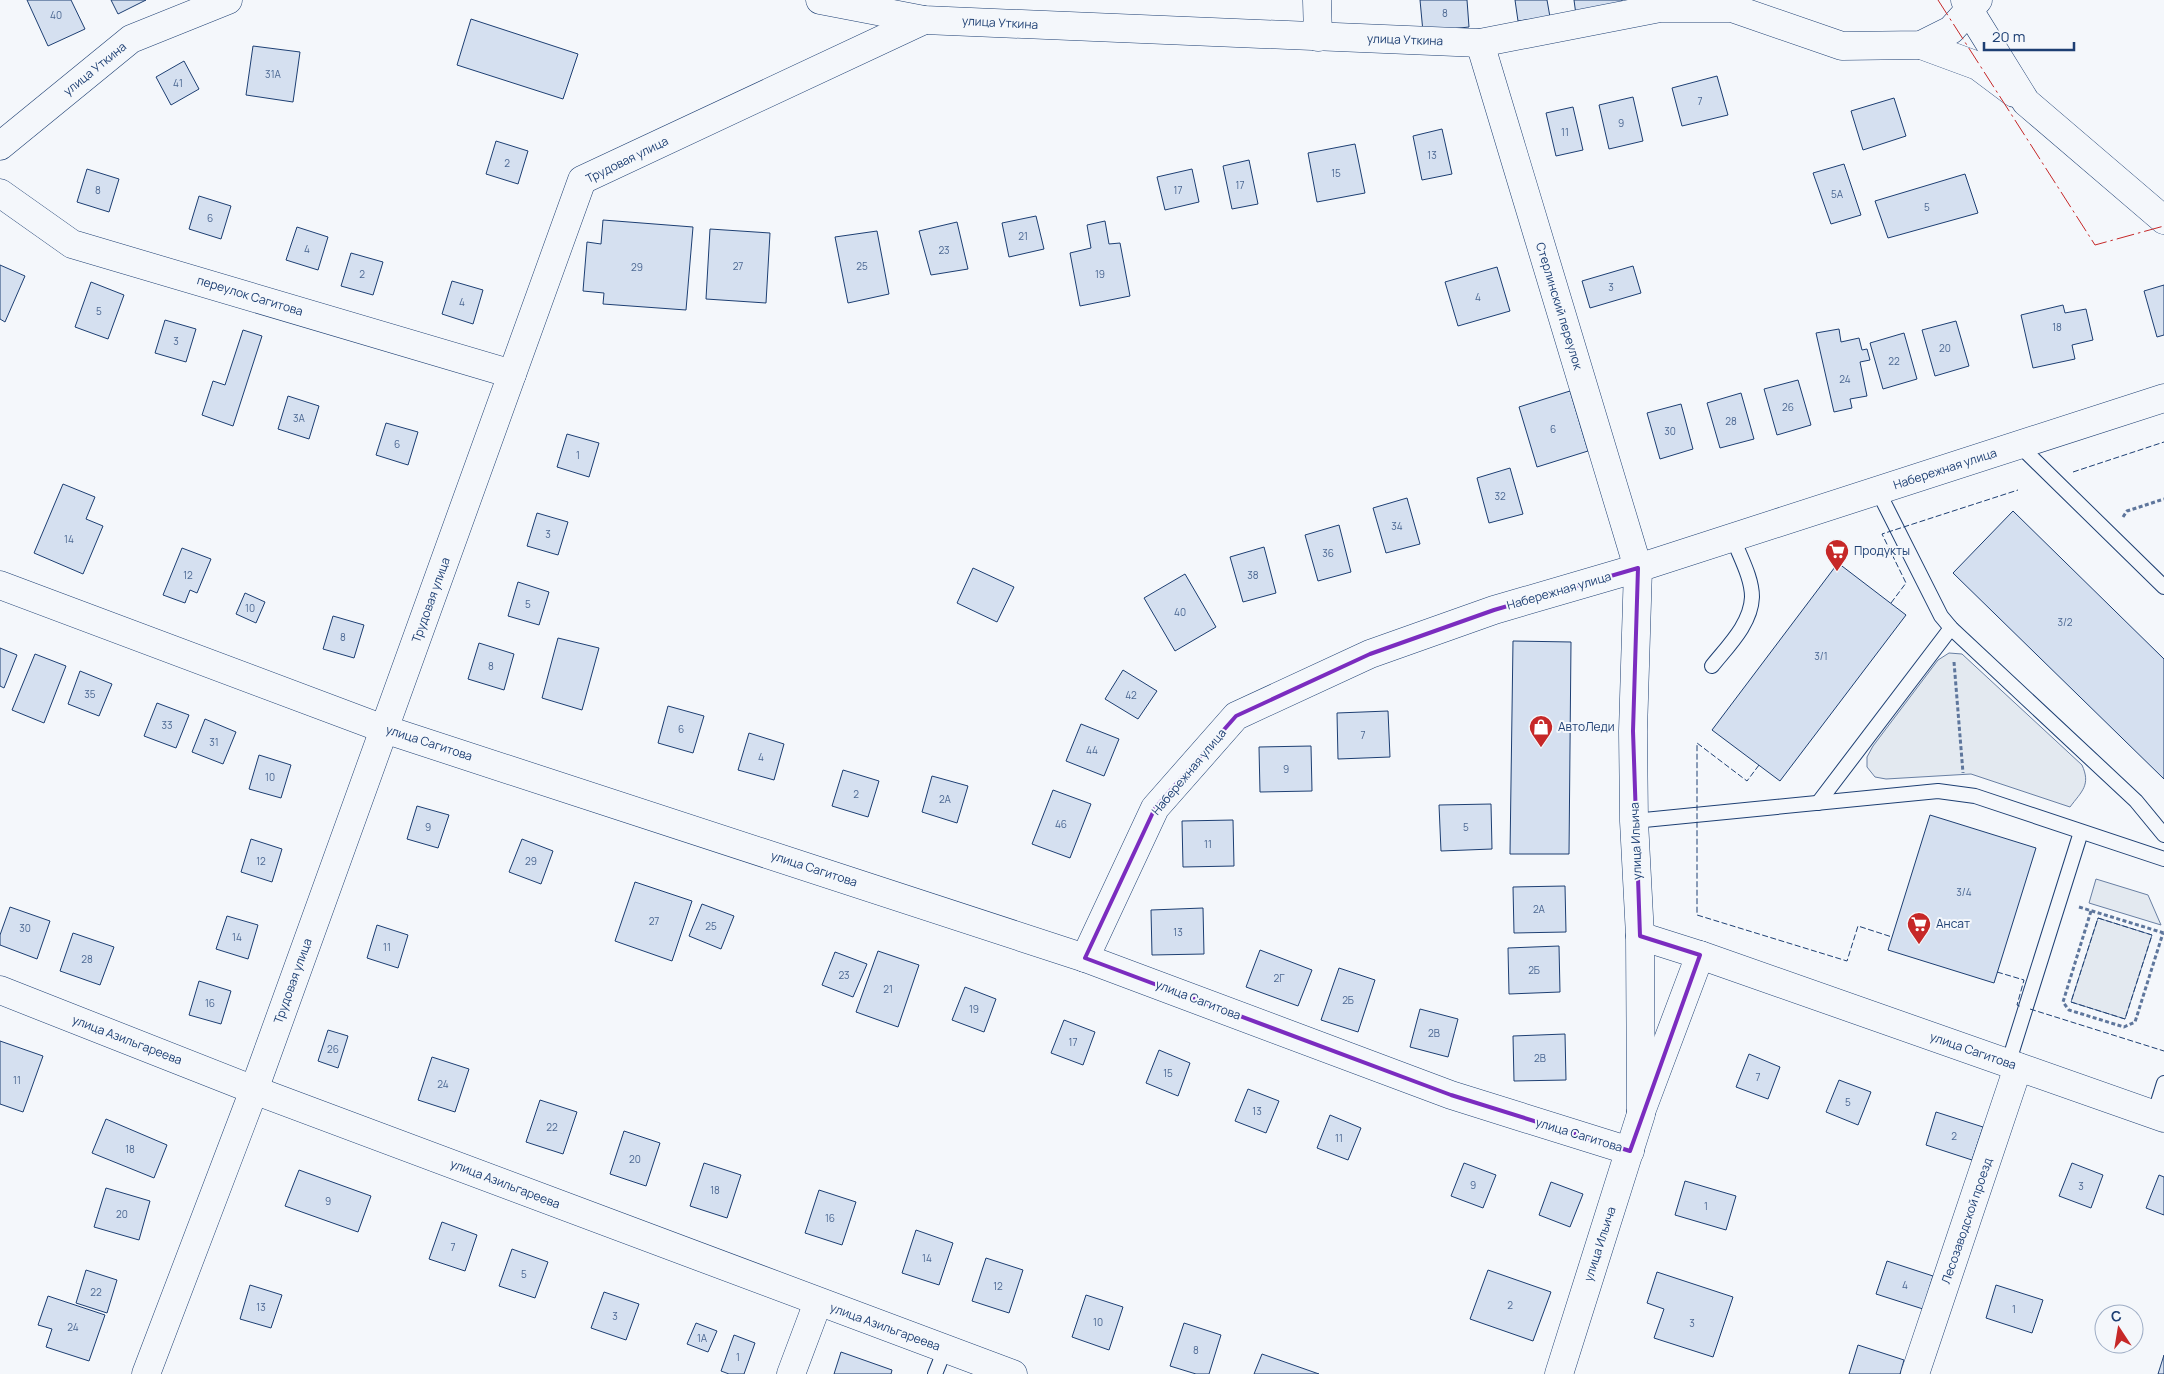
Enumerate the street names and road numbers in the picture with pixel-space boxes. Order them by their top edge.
street label: улица Уткина [961,12,1039,33]
street label: улица Уткина [1367,30,1443,49]
street label: улица Уткина [60,38,130,99]
street label: Трудовая улица [583,132,671,187]
street label: Стерлинский переулок [1532,240,1587,373]
street label: переулок Сагитова [195,271,305,320]
street label: Набережная улица [1891,444,1999,493]
street label: Трудовая улица [407,555,454,645]
street label: Набережная улица [1505,567,1613,614]
street label: улица Сагитова [384,721,475,765]
street label: Набережная улица [1147,725,1230,818]
street label: улица Ильича [1626,802,1645,880]
street label: улица Сагитова [769,847,860,891]
street label: Трудовая улица [269,936,316,1026]
street label: улица Сагитова [1153,975,1243,1024]
street label: улица Азильгареева [70,1011,185,1068]
street label: улица Сагитова [1928,1028,2019,1073]
street label: улица Сагитова [1534,1113,1625,1156]
street label: улица Азильгареева [448,1155,563,1212]
street label: Лесозаводской проезд [1937,1156,1996,1286]
street label: улица Ильича [1579,1204,1620,1283]
street label: улица Азильгареева [828,1299,943,1354]

